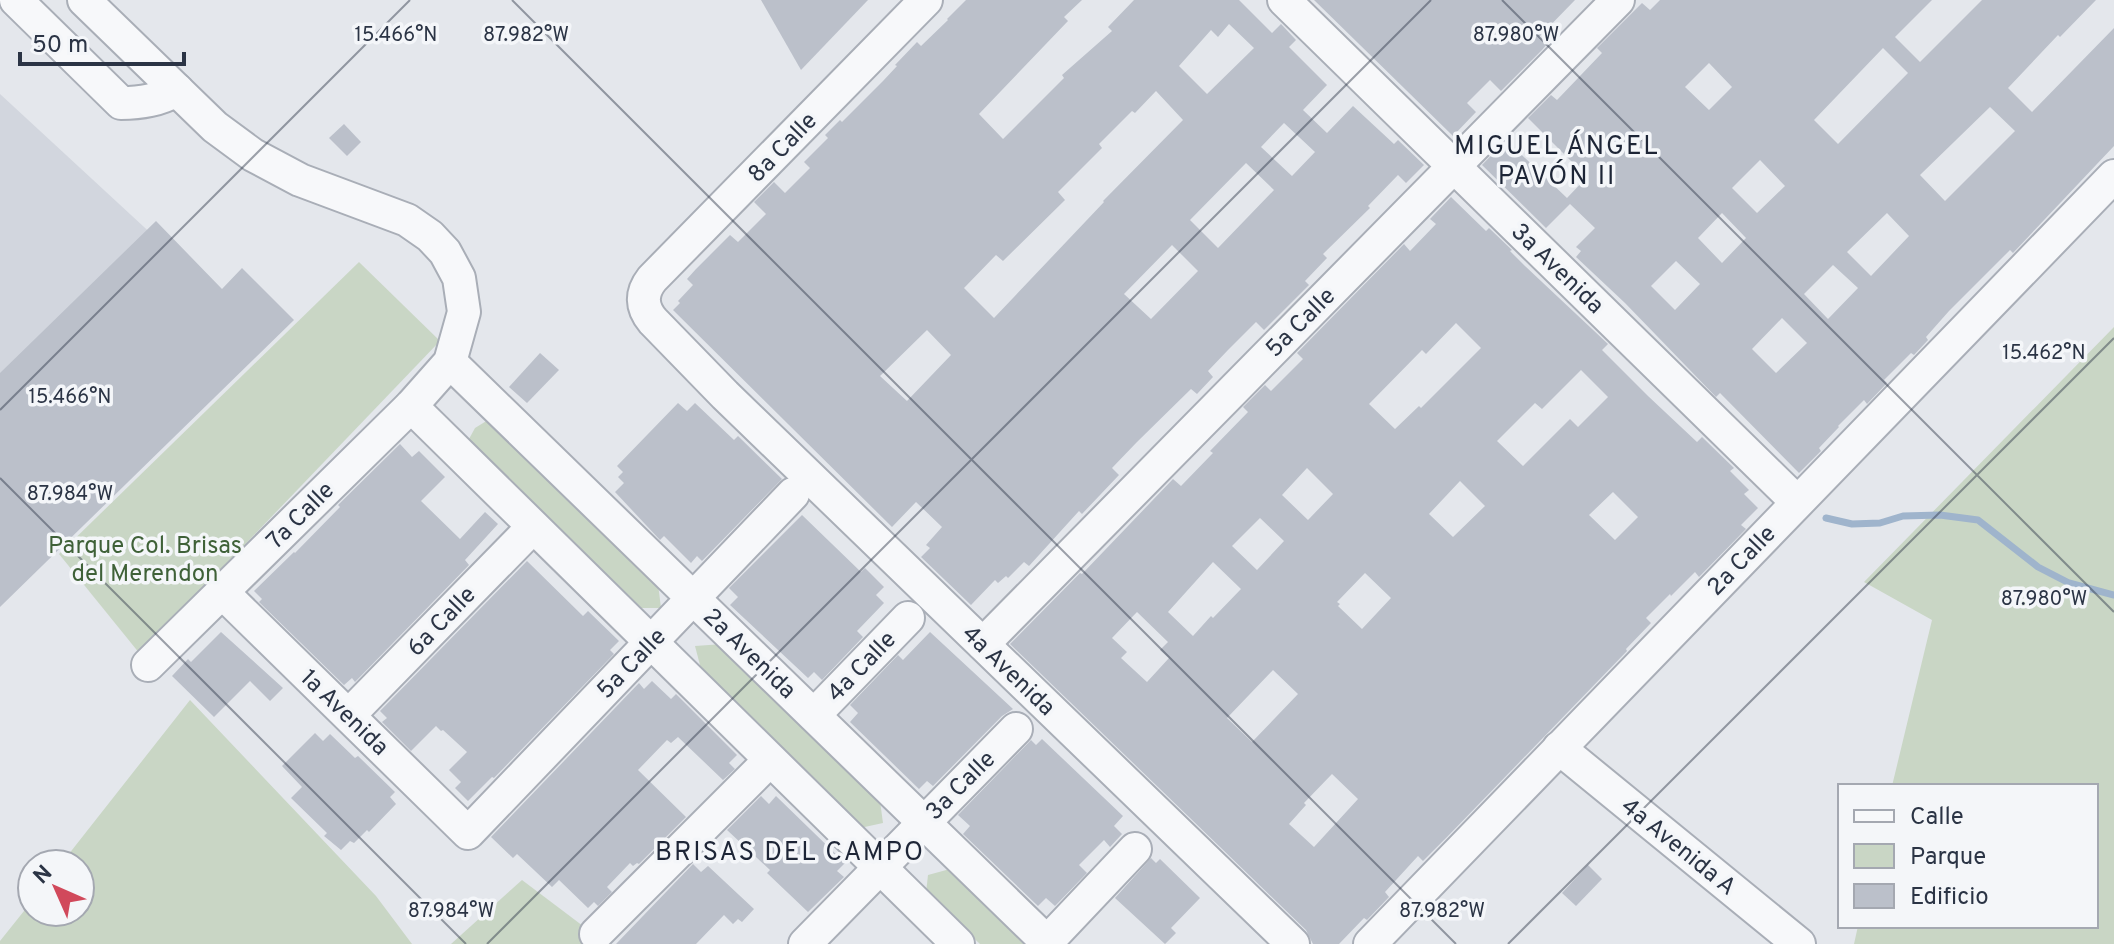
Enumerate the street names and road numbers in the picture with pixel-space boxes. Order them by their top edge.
street label: 8a Calle [743,107,824,190]
street label: 3a Avenida [1504,218,1610,321]
street label: 5a Calle [1260,282,1343,365]
street label: 7a Calle [261,476,342,557]
street label: 2a Calle [1702,520,1783,603]
street label: 6a Calle [402,581,483,664]
street label: 2a Avenida [696,603,802,706]
street label: 4a Avenida [955,620,1061,723]
street label: 5a Calle [591,623,673,706]
street label: 4a Calle [821,626,903,709]
street label: 1a Avenida [293,664,394,763]
street label: 3a Calle [920,745,1003,828]
street label: 4a Avenida A [1614,792,1741,903]

